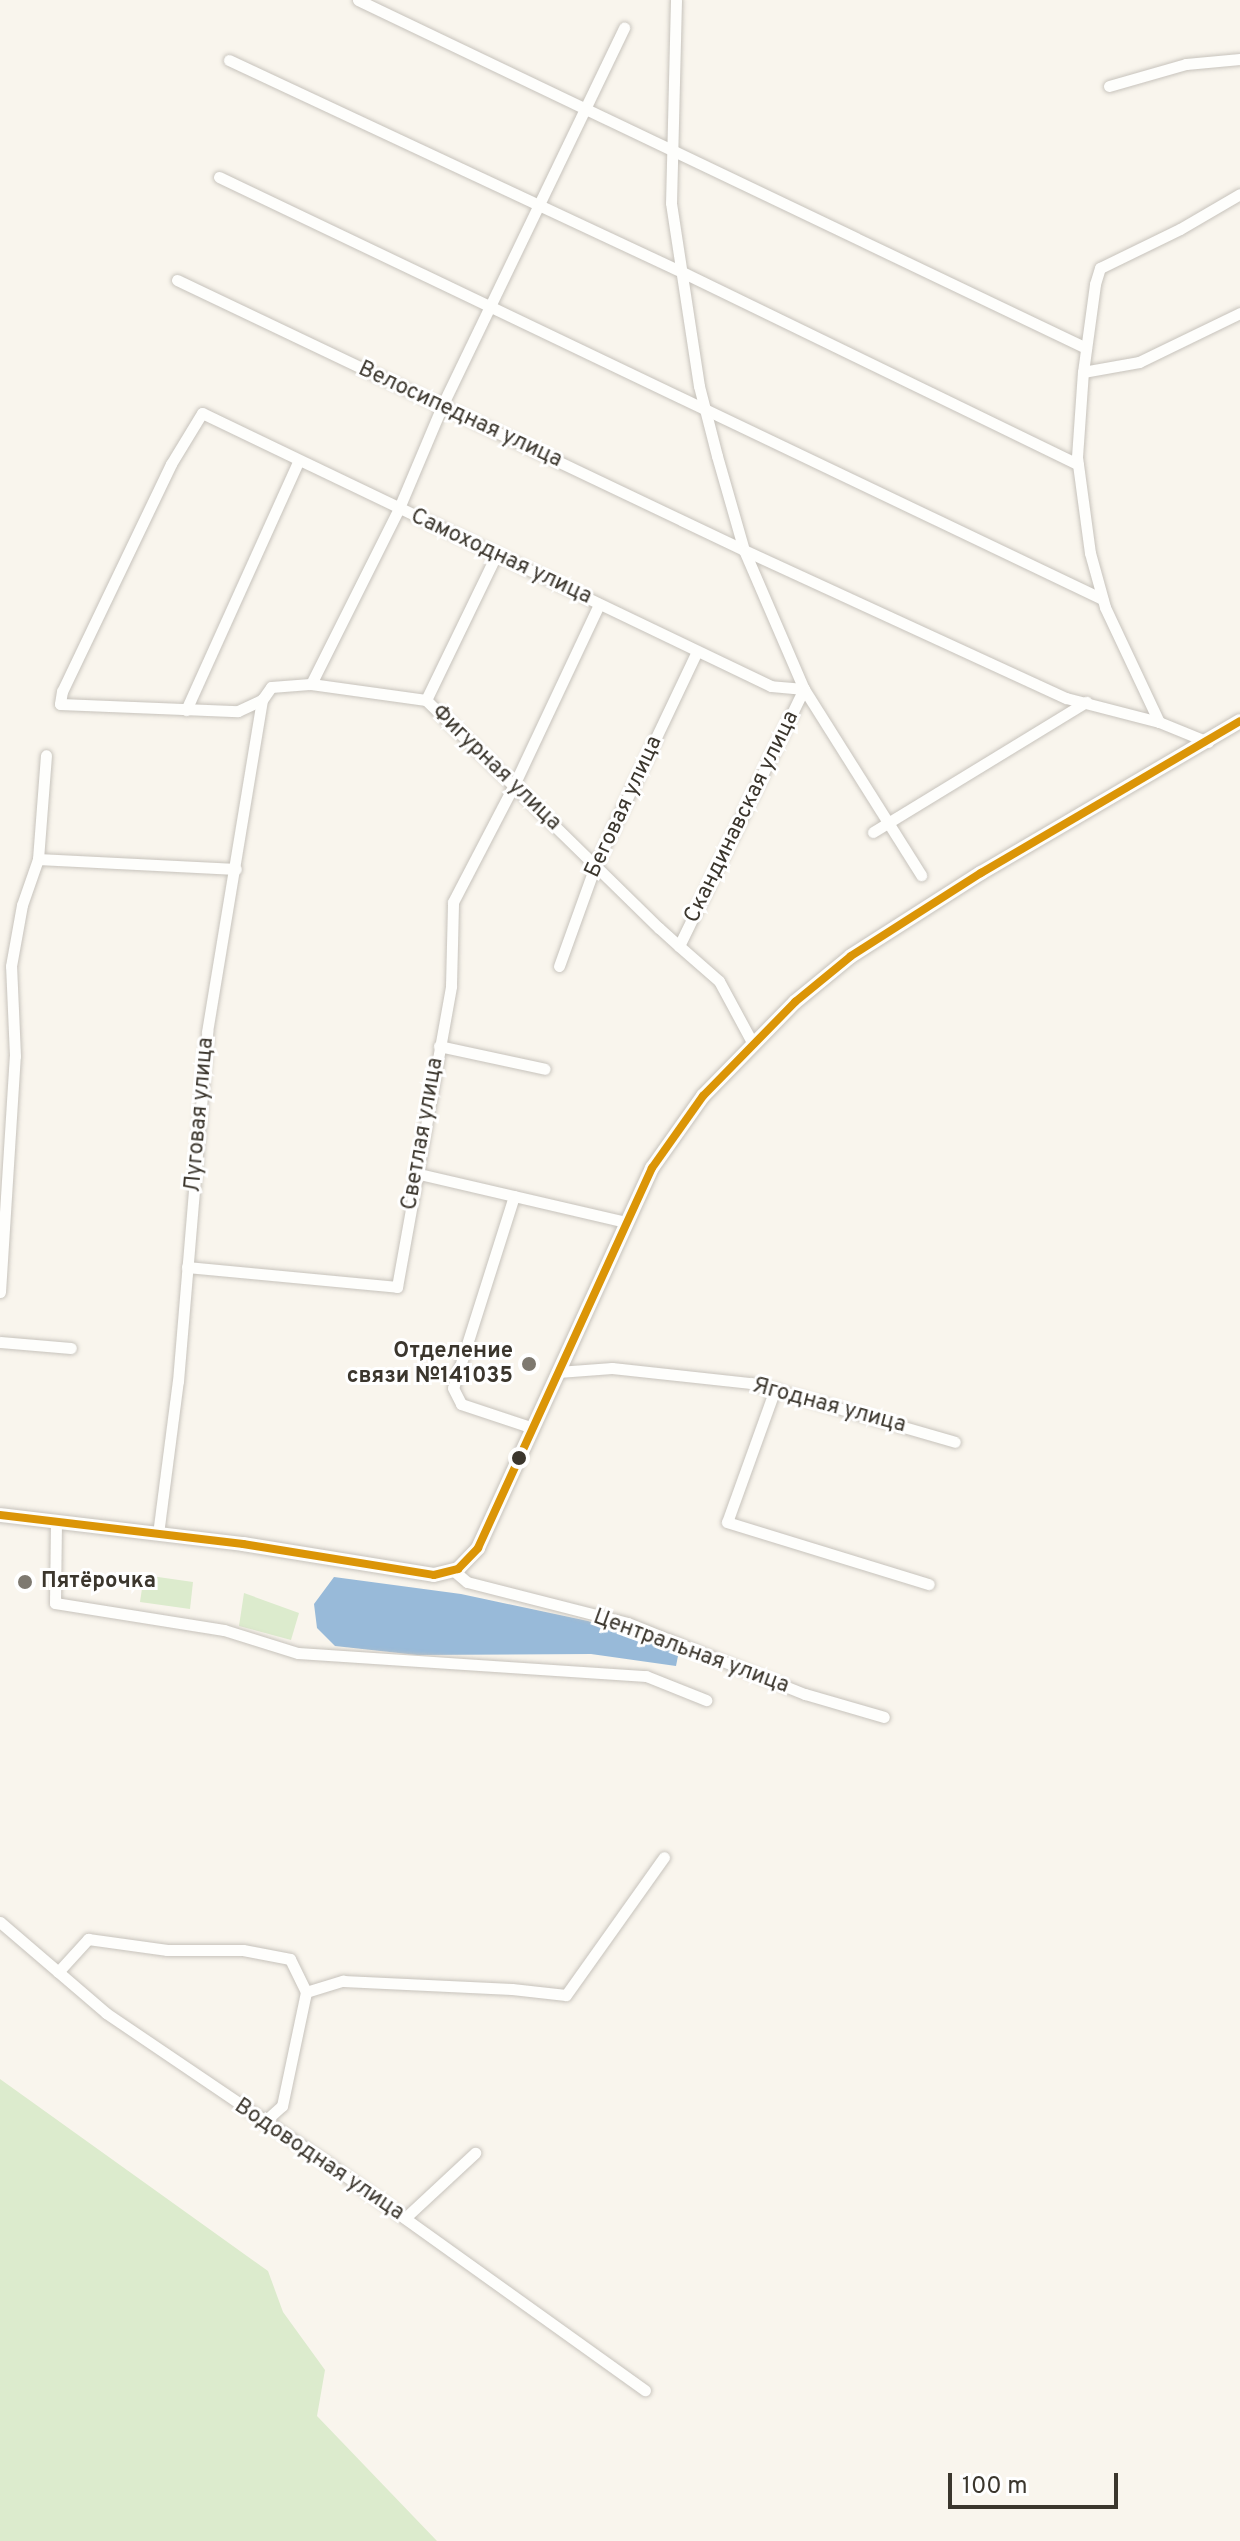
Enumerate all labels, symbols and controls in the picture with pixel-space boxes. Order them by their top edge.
street label: Велосипедная улица [354,356,566,474]
street label: Самоходная улица [406,503,596,611]
street label: Фигурная улица [426,700,566,836]
street label: Скандинавская улица [679,707,805,927]
street label: Беговая улица [580,732,668,882]
street label: Луговая улица [180,1036,220,1194]
street label: Светлая улица [397,1056,449,1212]
place label: Отделение связи №141035 [347,1338,513,1390]
marker: Отделение связи №141035 [520,1355,538,1373]
street label: Ягодная улица [749,1373,909,1439]
unlabelled marker [511,1450,527,1466]
place label: Пятёрочка [41,1569,156,1595]
marker: Пятёрочка [16,1573,34,1591]
street label: Центральная улица [590,1604,792,1700]
street label: Водоводная улица [229,2093,409,2227]
scale bar [952,2457,1122,2507]
text: 100 m [962,2472,1028,2502]

